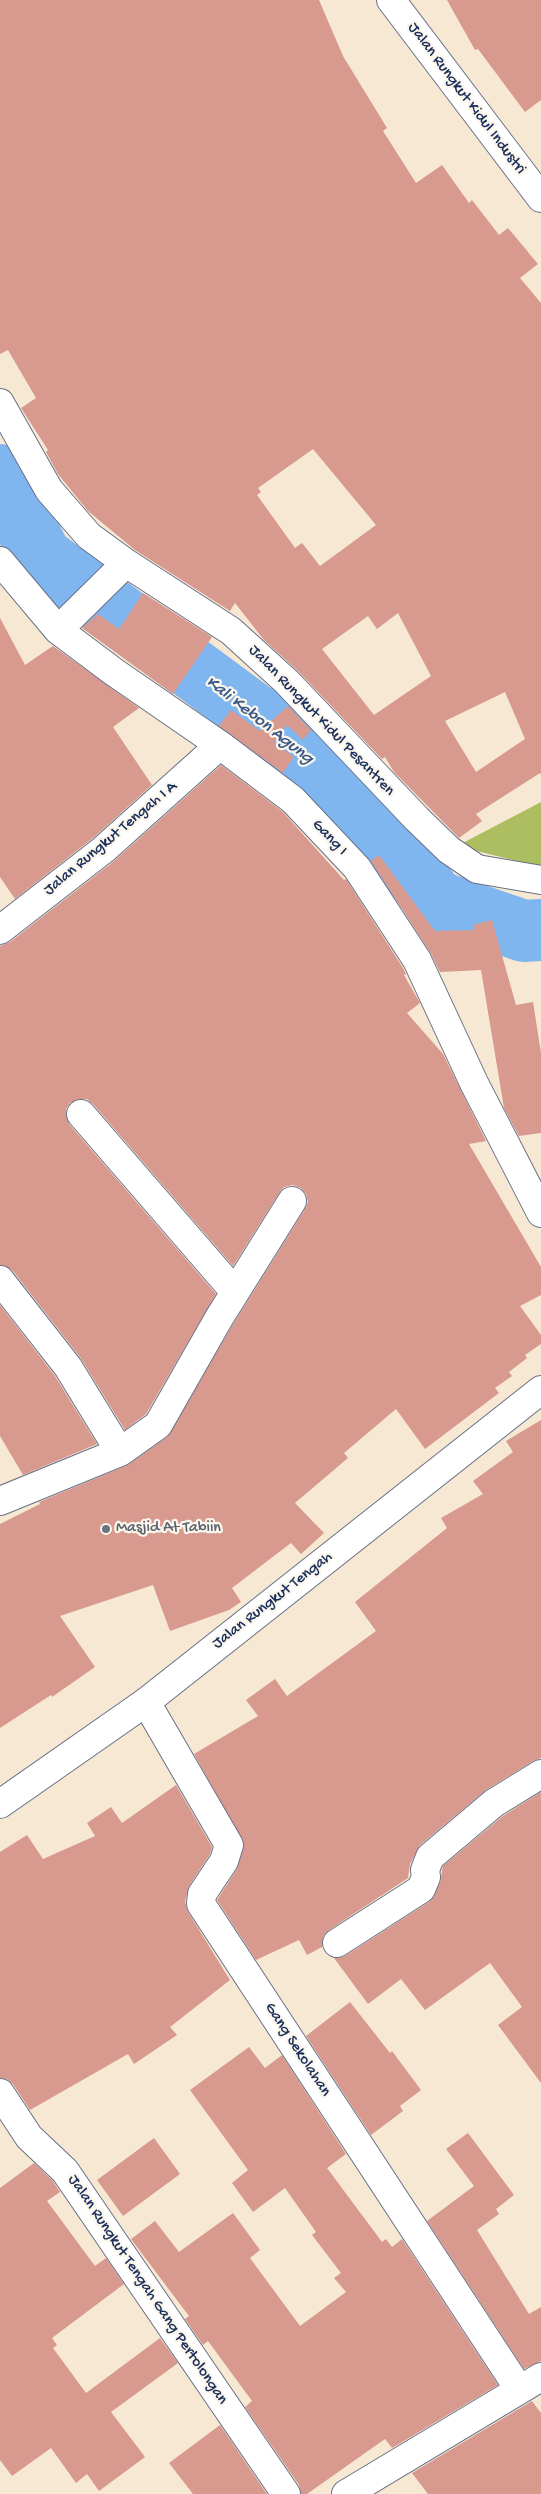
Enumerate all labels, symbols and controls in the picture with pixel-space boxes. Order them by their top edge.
street label: Jalan Rungkut Kidul Industri [403,19,529,179]
street label: Jalan Rungkut Kidul Pesantren [244,641,398,801]
water label: Kali Kebon Agung [201,672,317,770]
street label: Jalan Rungkut Tengah I A [40,778,182,900]
street label: Gang I [307,816,351,860]
place label: Masjid At Tabiin [116,1519,221,1539]
marker: Masjid At Tabiin [100,1523,112,1535]
street label: Jalan Rungkut Tengah [209,1548,337,1654]
street label: Gang Sekolahan [260,1999,334,2101]
street label: Jalan Rungkut Tengah Gang Pertolongan [63,2171,231,2409]

